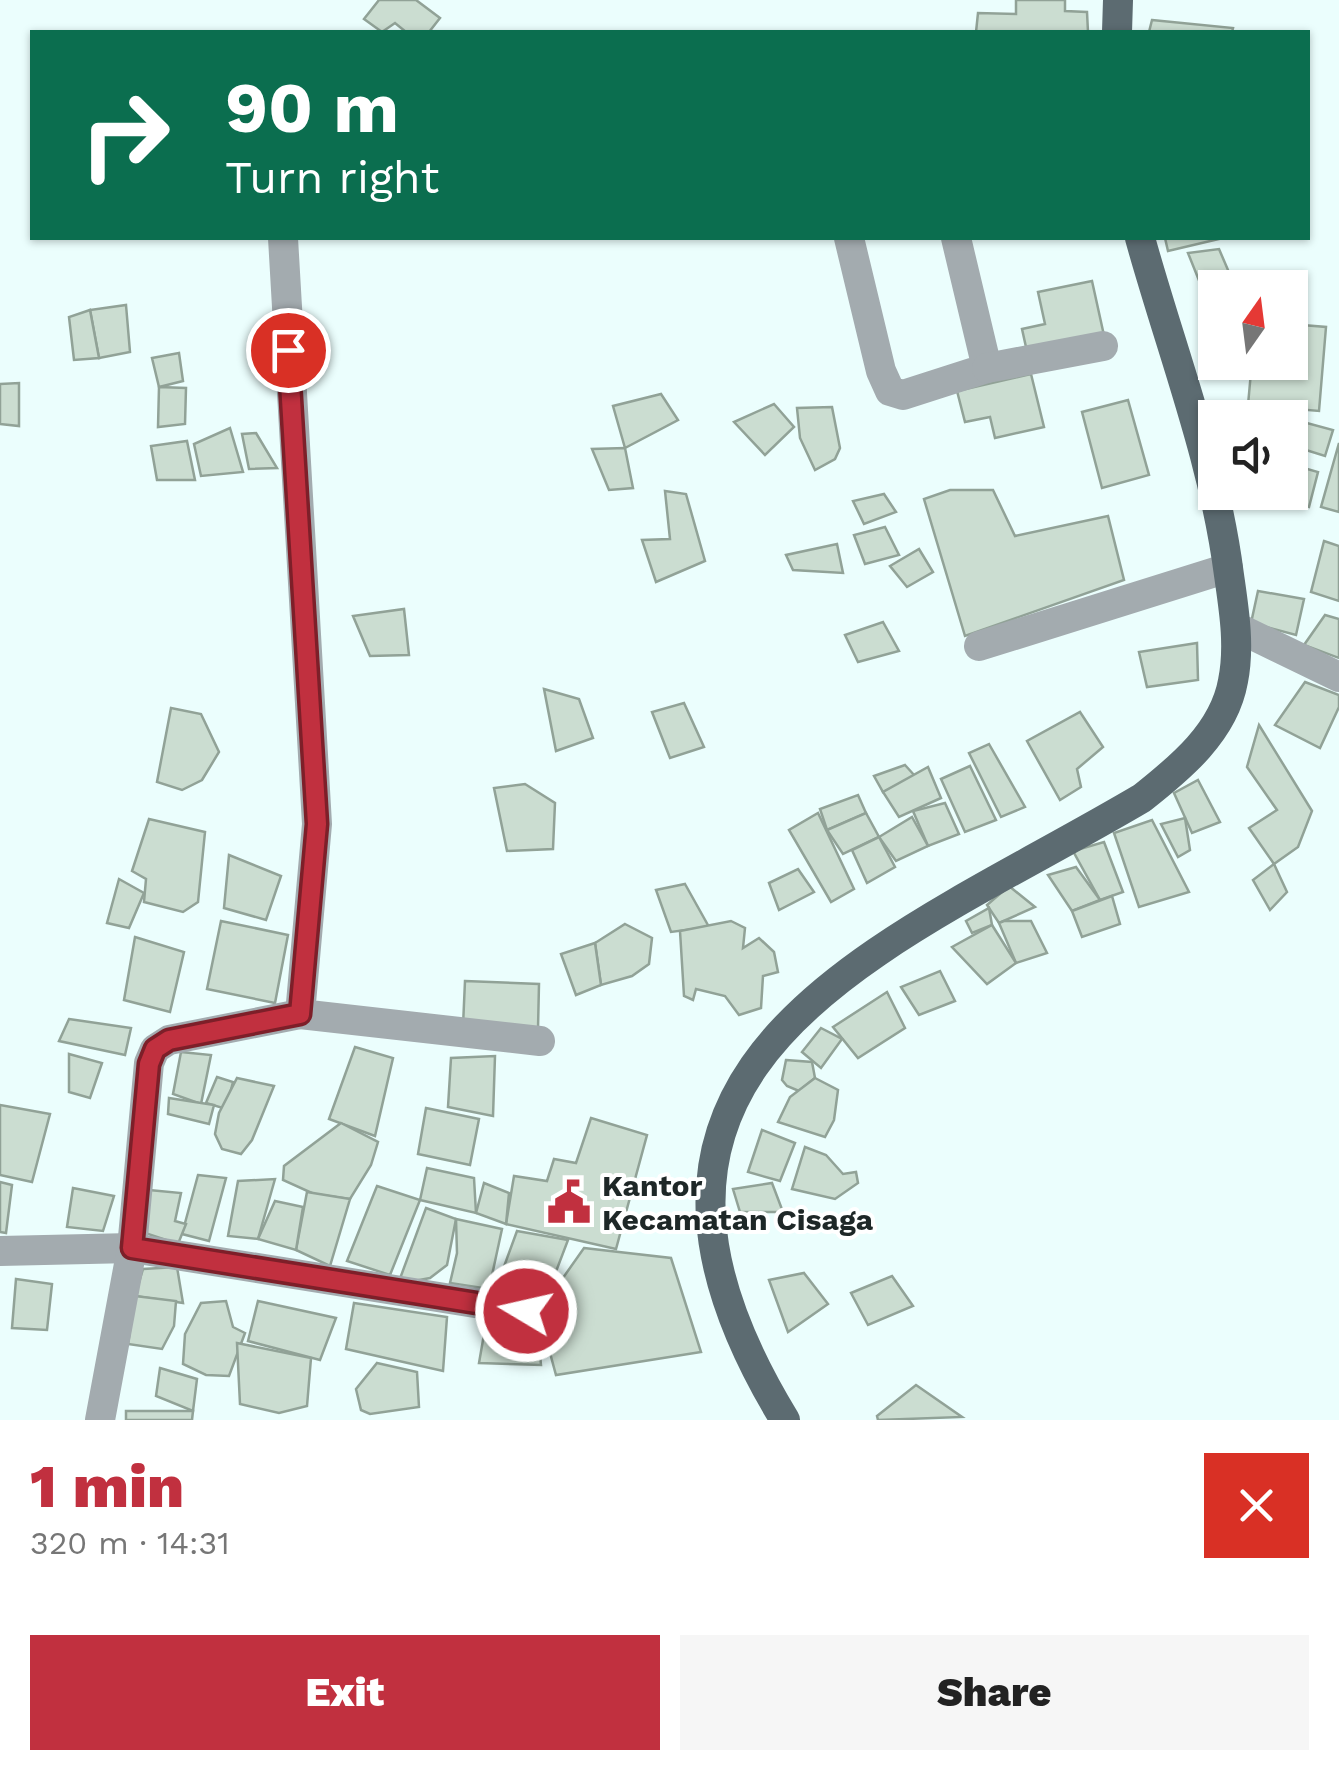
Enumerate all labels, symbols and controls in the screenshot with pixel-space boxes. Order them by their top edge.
text: 90 m [225,67,399,149]
icon: right [60,70,190,200]
text: Turn right [225,151,439,204]
north arrow [1198,270,1308,380]
map controls [1198,270,1308,510]
pin [246,308,331,393]
icon: arrive [261,323,316,378]
button: sound [1198,400,1308,510]
place label: Kantor Kecamatan Cisaga [602,1168,874,1237]
public building icon: Kantor Kecamatan Cisaga [545,1178,593,1226]
position arrow [474,1259,578,1363]
text: 1 min [30,1451,184,1522]
button: close [1204,1453,1309,1558]
text: 320 m · 14:31 [30,1524,230,1562]
button: Exit [30,1635,660,1750]
button: Share [680,1635,1309,1750]

